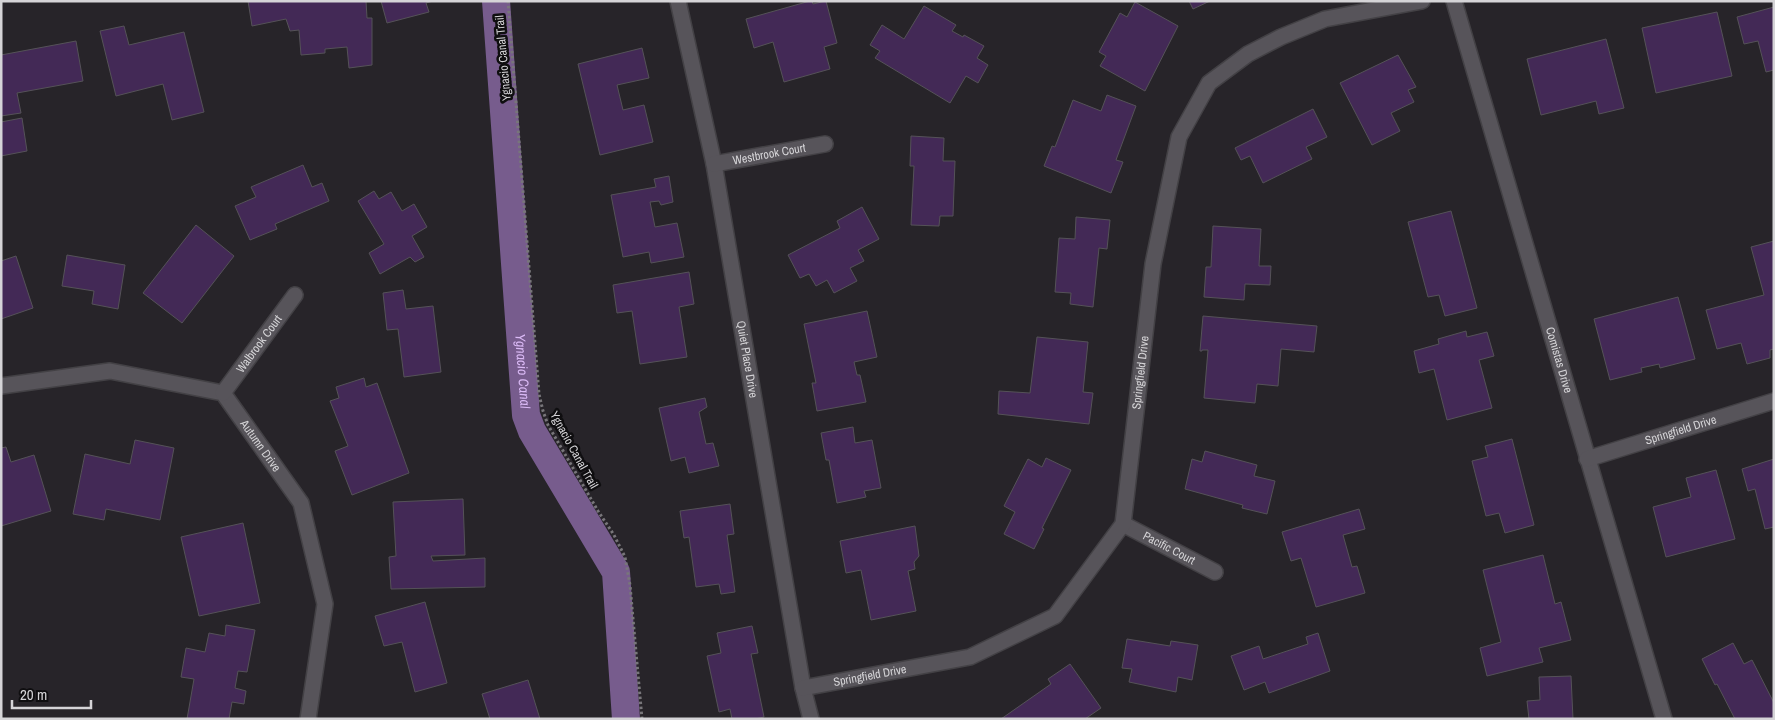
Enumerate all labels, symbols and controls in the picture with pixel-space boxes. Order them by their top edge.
street label: Ygnacio Canal Trail [491,14,515,102]
street label: Westbrook Court [731,140,807,168]
street label: Walbrook Court [233,311,286,376]
street label: Quiet Place Drive [733,320,762,399]
street label: Comistas Drive [1542,325,1576,395]
water label: Ygnacio Canal [511,333,535,409]
street label: Springfield Drive [1128,335,1153,410]
street label: Ygnacio Canal Trail [546,409,602,491]
street label: Springfield Drive [1643,411,1718,449]
street label: Autumn Drive [236,416,284,475]
street label: Pacific Court [1140,528,1198,568]
street label: Springfield Drive [832,661,908,690]
scale bar [12,678,91,710]
text: 20 m [20,684,47,705]

